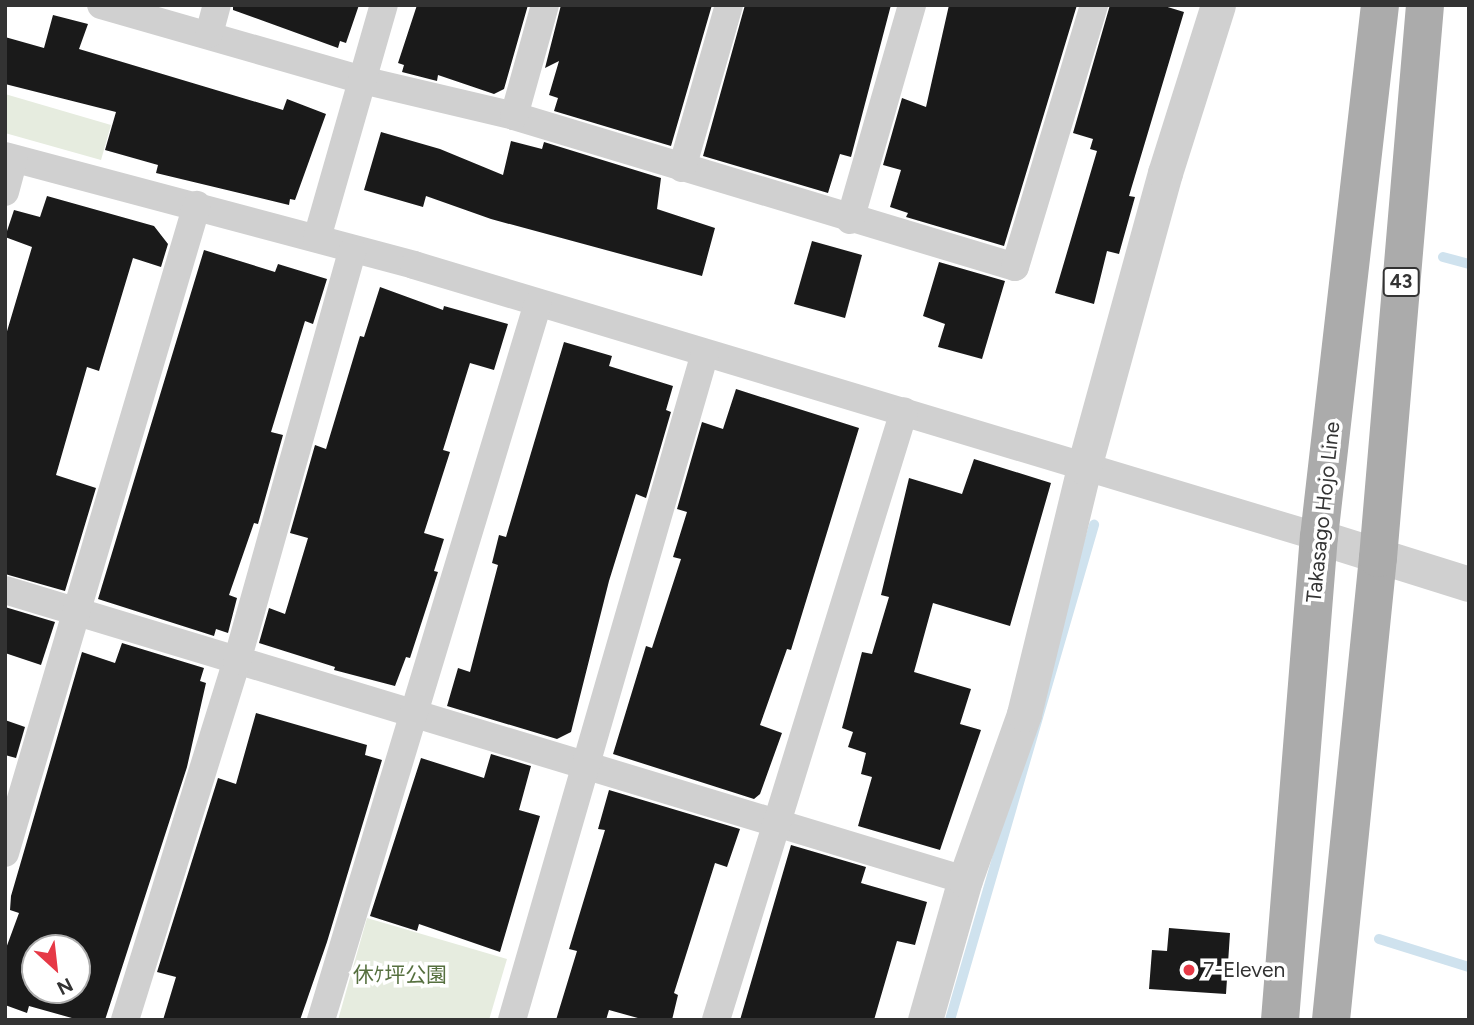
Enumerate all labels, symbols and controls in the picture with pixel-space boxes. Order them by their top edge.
road number: 43 [1382,266,1420,298]
street label: Takasago Hojo Line [1301,420,1345,604]
north arrow [21,934,91,1004]
place label: 7-Eleven [1203,957,1285,983]
park label: 休ｹ坪公園 [353,962,447,988]
marker: 7-Eleven [1181,962,1197,978]
text: N [53,973,77,1000]

